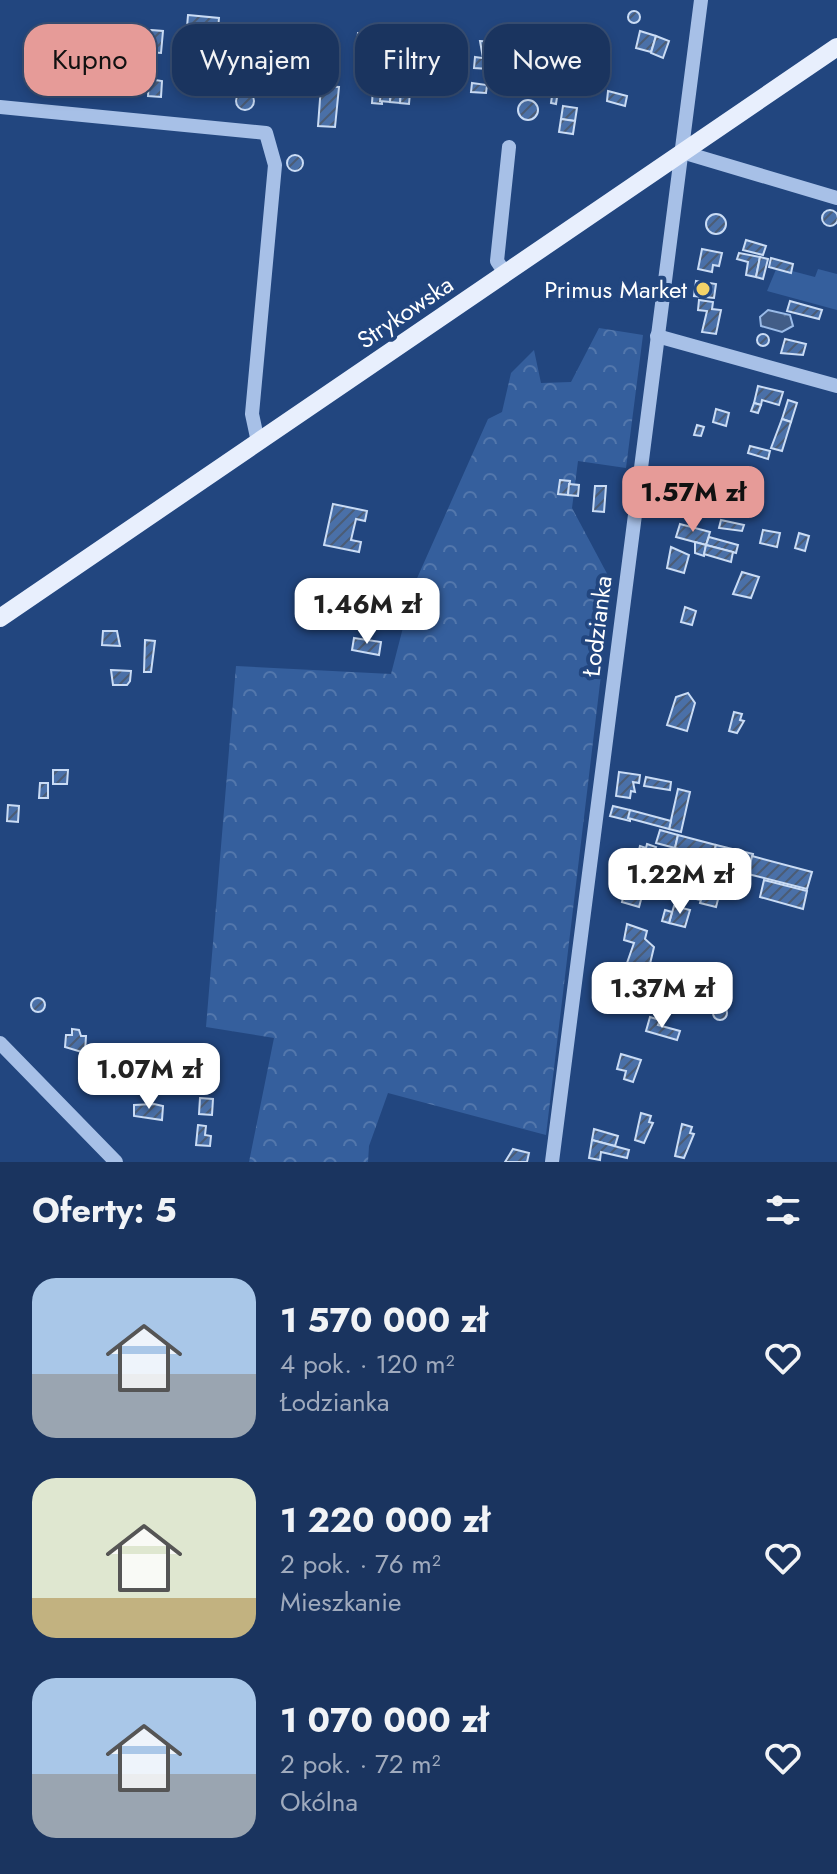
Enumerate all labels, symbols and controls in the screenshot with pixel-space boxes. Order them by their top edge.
chip: Kupno [24,24,156,96]
chip: Wynajem [172,24,339,96]
chip: Filtry [355,24,468,96]
chip: Nowe [484,24,610,96]
street label: Strykowska [350,267,460,357]
place label: Primus Market [544,272,687,307]
marker: Primus Market [694,280,712,298]
pin: 1.57M zł [610,466,776,534]
text: 1.57M zł [640,473,746,511]
street label: Łodzianka [573,574,621,679]
pin: 1.46M zł [284,578,450,646]
text: 1.46M zł [313,585,421,623]
pin: 1.22M zł [597,848,763,916]
text: 1.22M zł [626,855,734,893]
pin: 1.37M zł [579,962,745,1030]
text: 1.37M zł [610,969,714,1007]
pin: 1.07M zł [66,1043,232,1111]
text: 1.07M zł [96,1050,202,1088]
text: Oferty: 5 [32,1186,177,1235]
icon: filters [761,1188,805,1232]
text: 1 570 000 zł [280,1296,487,1345]
icon: home [96,1310,192,1406]
icon: heart [761,1336,805,1380]
text: 4 pok. · 120 m² [280,1345,455,1383]
text: Łodzianka [280,1383,390,1421]
text: 1 220 000 zł [280,1496,489,1545]
icon: home [96,1510,192,1606]
icon: heart [761,1536,805,1580]
text: 2 pok. · 76 m² [280,1545,441,1583]
text: Mieszkanie [280,1583,401,1621]
text: 1 070 000 zł [280,1696,488,1745]
icon: home [96,1710,192,1806]
icon: heart [761,1736,805,1780]
text: 2 pok. · 72 m² [280,1745,441,1783]
text: Okólna [280,1783,358,1821]

